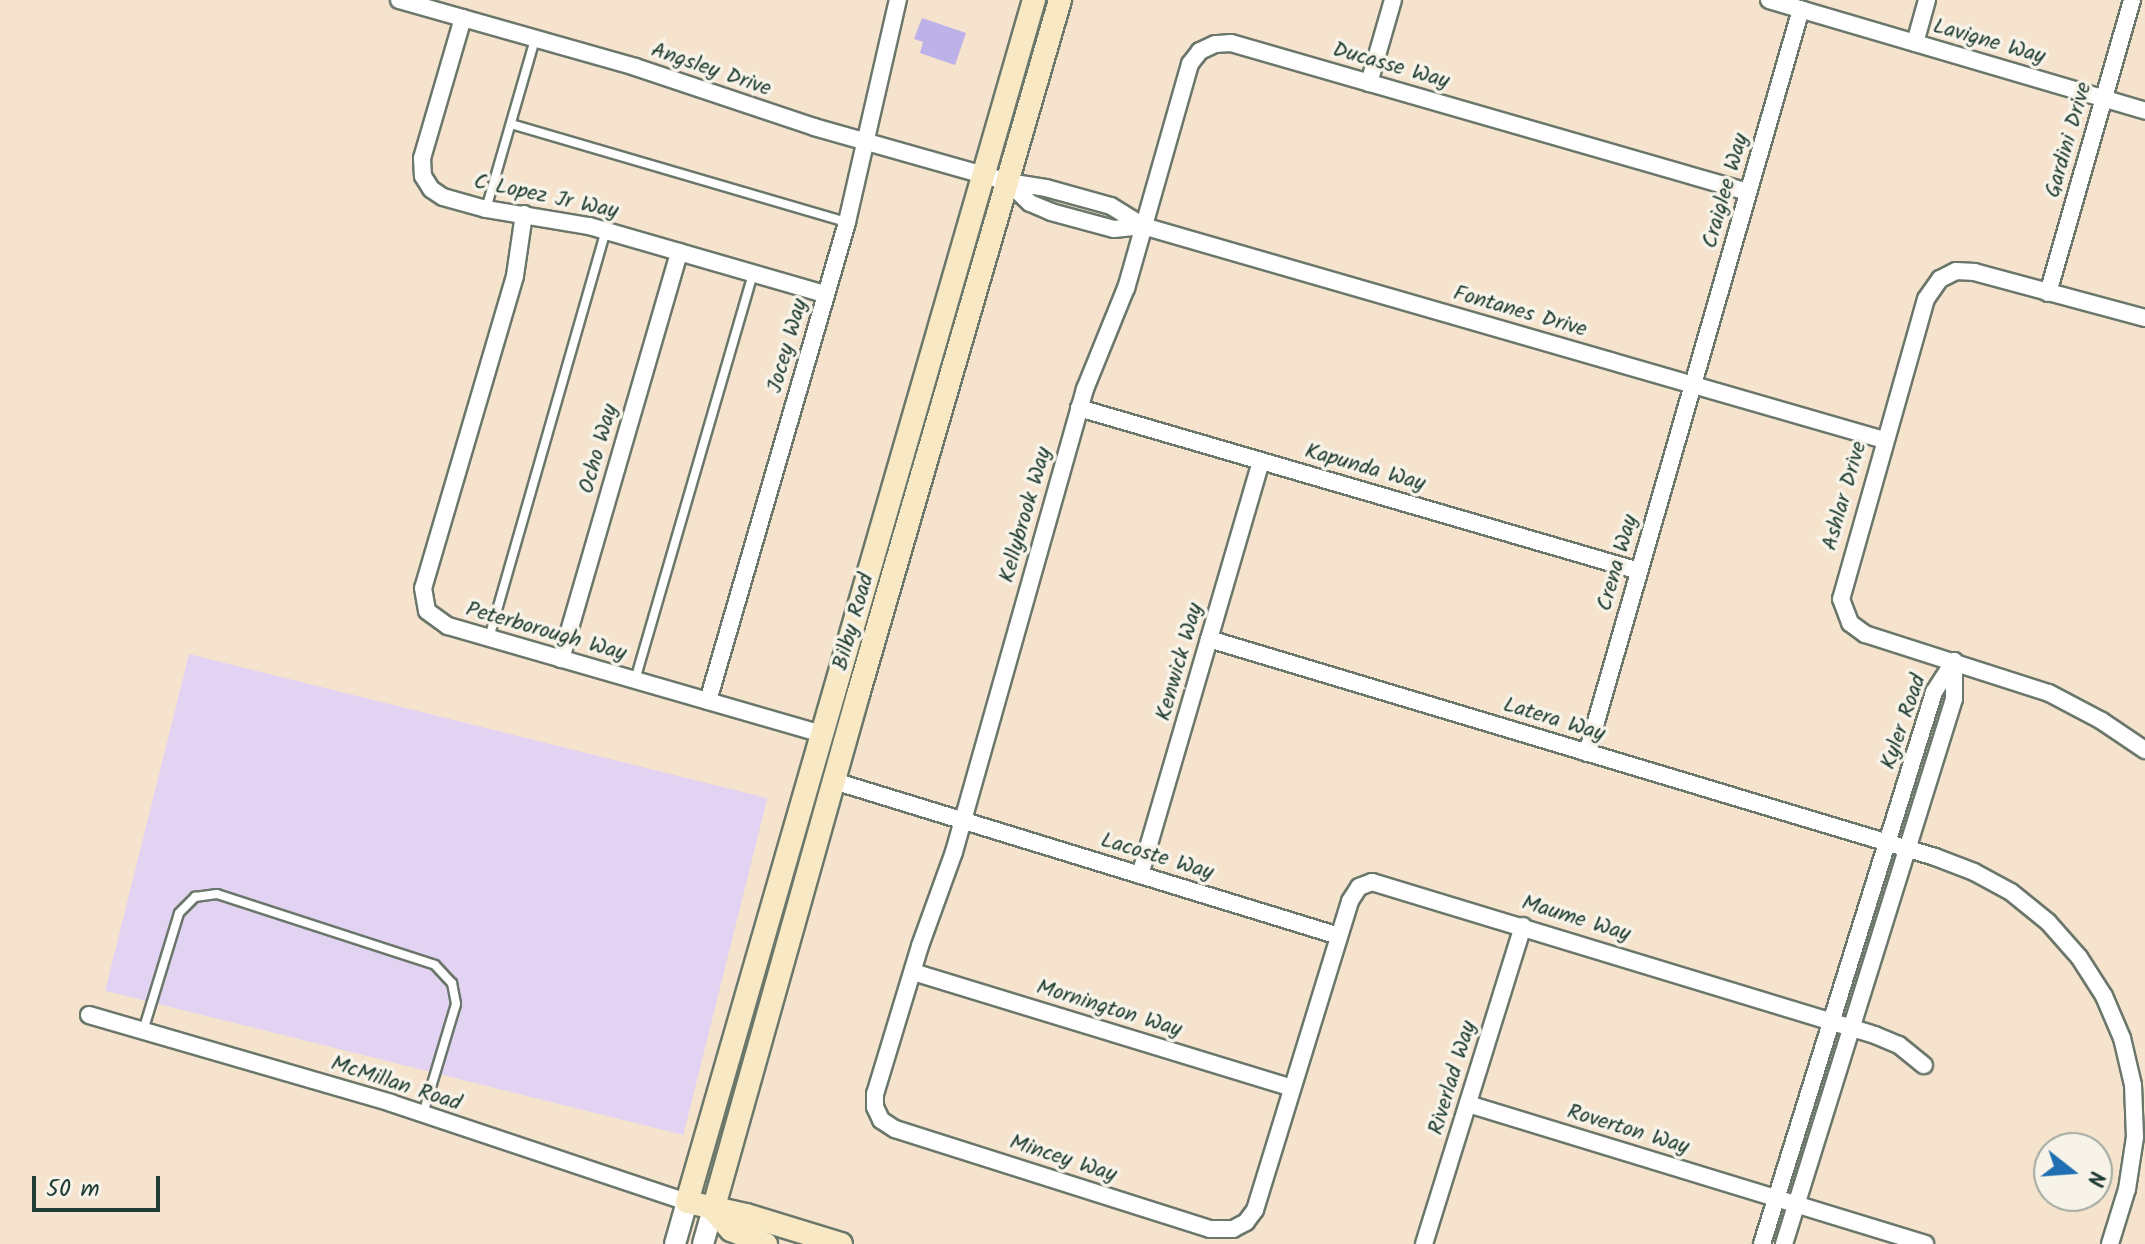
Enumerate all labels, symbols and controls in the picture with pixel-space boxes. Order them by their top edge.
street label: Lavigne Way [1930,13,2048,71]
street label: Angsley Drive [647,37,775,103]
street label: Ducasse Way [1330,37,1452,95]
street label: Gardini Drive [2040,79,2098,201]
street label: Craiglee Way [1697,130,1755,252]
street label: C Lopez Jr Way [471,169,621,225]
street label: Fontanes Drive [1450,280,1590,344]
street label: Jocey Way [762,296,814,396]
street label: Ocho Way [574,401,624,497]
street label: Kapunda Way [1302,438,1428,498]
street label: Ashlar Drive [1817,438,1873,554]
street label: Kellybrook Way [994,444,1058,586]
street label: Crena Way [1592,512,1644,614]
street label: Bilby Road [828,571,880,673]
street label: Peterborough Way [463,596,629,668]
street label: Kenwick Way [1151,600,1209,724]
street label: Kyler Road [1875,671,1933,773]
street label: Latera Way [1500,692,1608,748]
street label: Lacoste Way [1097,827,1217,887]
street label: Maume Way [1518,890,1634,948]
street label: Mornington Way [1033,974,1185,1044]
street label: Riverlad Way [1423,1018,1483,1138]
street label: McMillan Road [327,1051,465,1117]
street label: Roverton Way [1564,1099,1692,1161]
street label: Mincey Way [1006,1129,1120,1189]
north arrow [2033,1132,2113,1212]
scale bar [36,1160,164,1210]
text: N [2076,1167,2113,1190]
text: 50 m [46,1170,100,1209]

